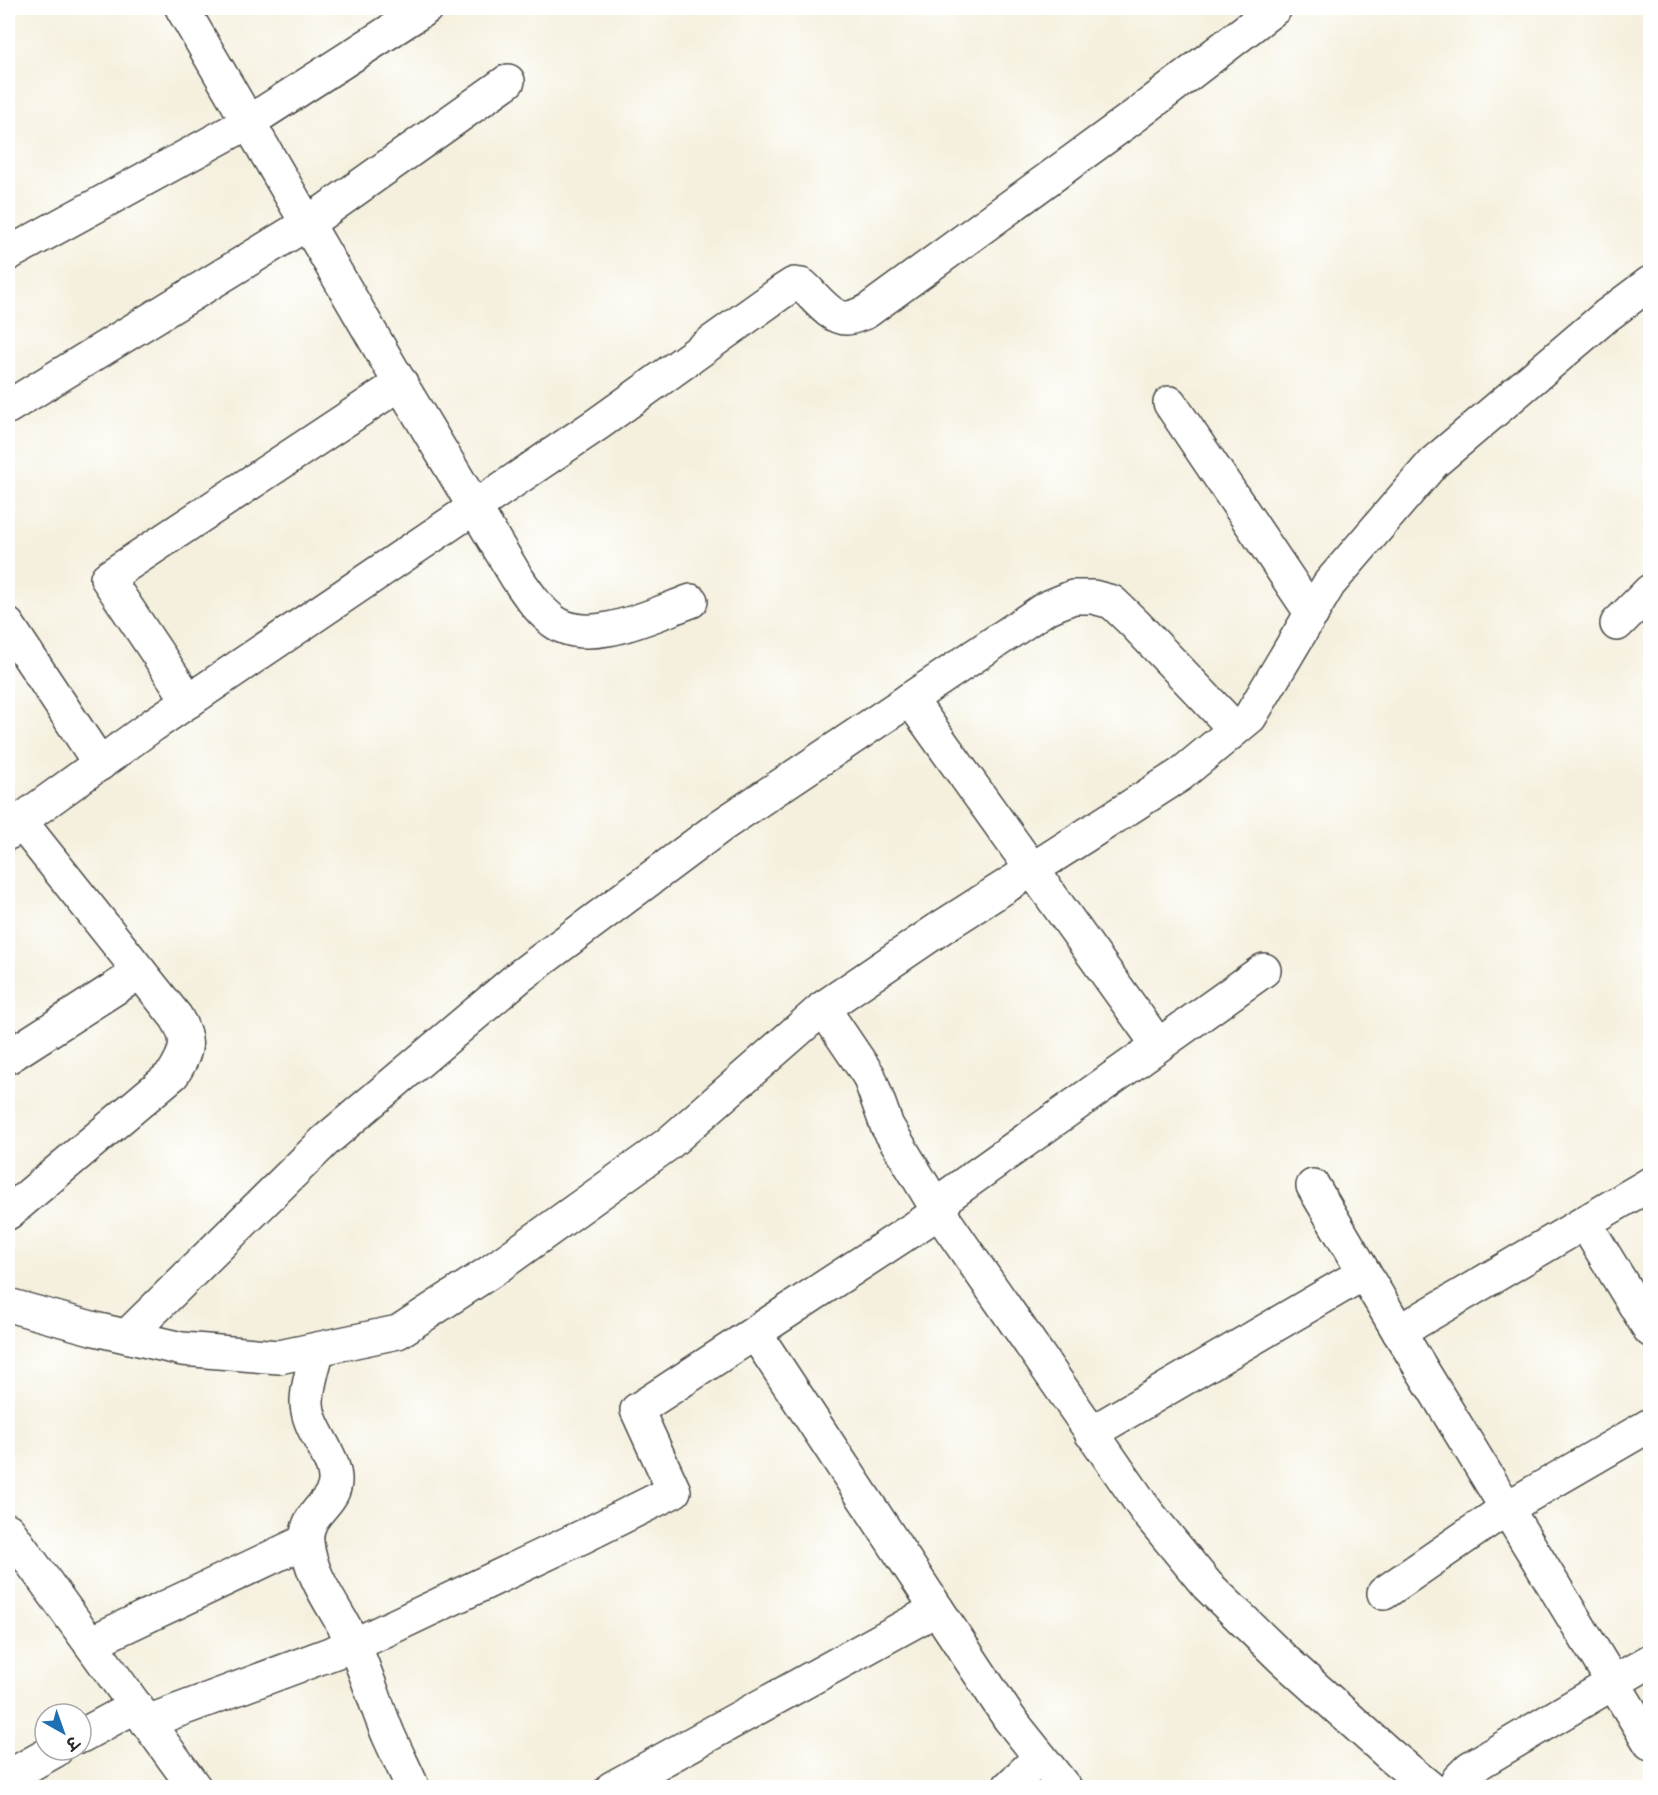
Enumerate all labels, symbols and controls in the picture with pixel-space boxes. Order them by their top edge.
north arrow [33,1702,93,1762]
text: उ [60,1730,85,1755]

